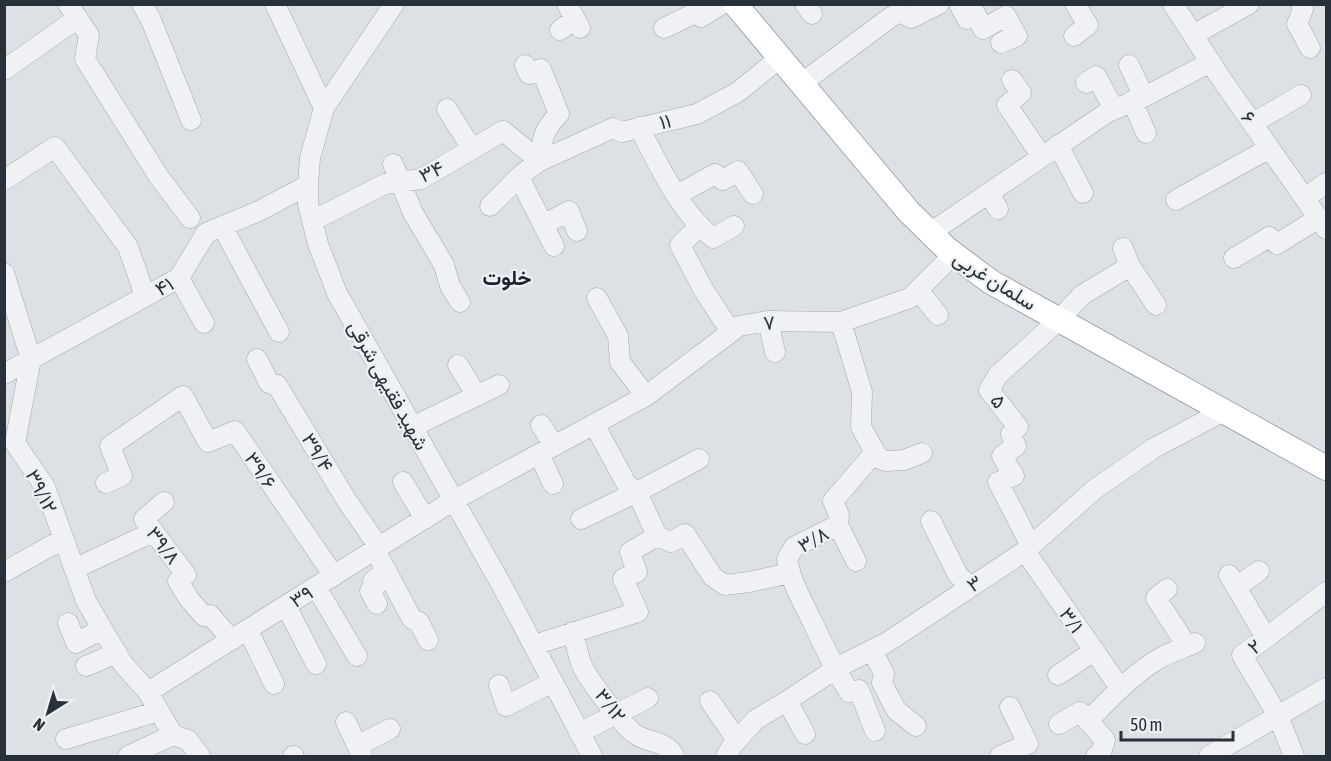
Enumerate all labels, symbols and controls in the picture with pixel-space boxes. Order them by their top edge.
street label: ۶ [1237,106,1261,128]
street label: ۱۱ [657,109,673,133]
street label: ۳۴ [415,155,447,187]
street label: سلمان غربی [948,245,1041,316]
district label: خلوت [482,265,532,291]
street label: ۴۱ [151,272,177,300]
street label: ۷ [762,310,776,334]
street label: شهید فقیهی شرقی [342,316,434,455]
street label: ۵ [986,390,1012,412]
street label: ۳۹/۴ [298,429,338,475]
street label: ۳۹/۶ [240,447,282,493]
street label: ۳۹/۱۲ [21,465,63,517]
street label: ۳/۸ [794,521,832,557]
street label: ۳۹/۸ [142,522,186,568]
street label: ۳ [962,570,986,596]
street label: ۳۹ [285,580,317,612]
street label: ۳/۱ [1055,603,1089,637]
street label: ۲ [1243,634,1265,658]
north arrow [18,683,78,743]
street label: ۳/۱۲ [591,684,631,726]
scale bar [1121,704,1234,742]
text: 50 m [1130,714,1162,735]
text: N [30,715,48,735]

